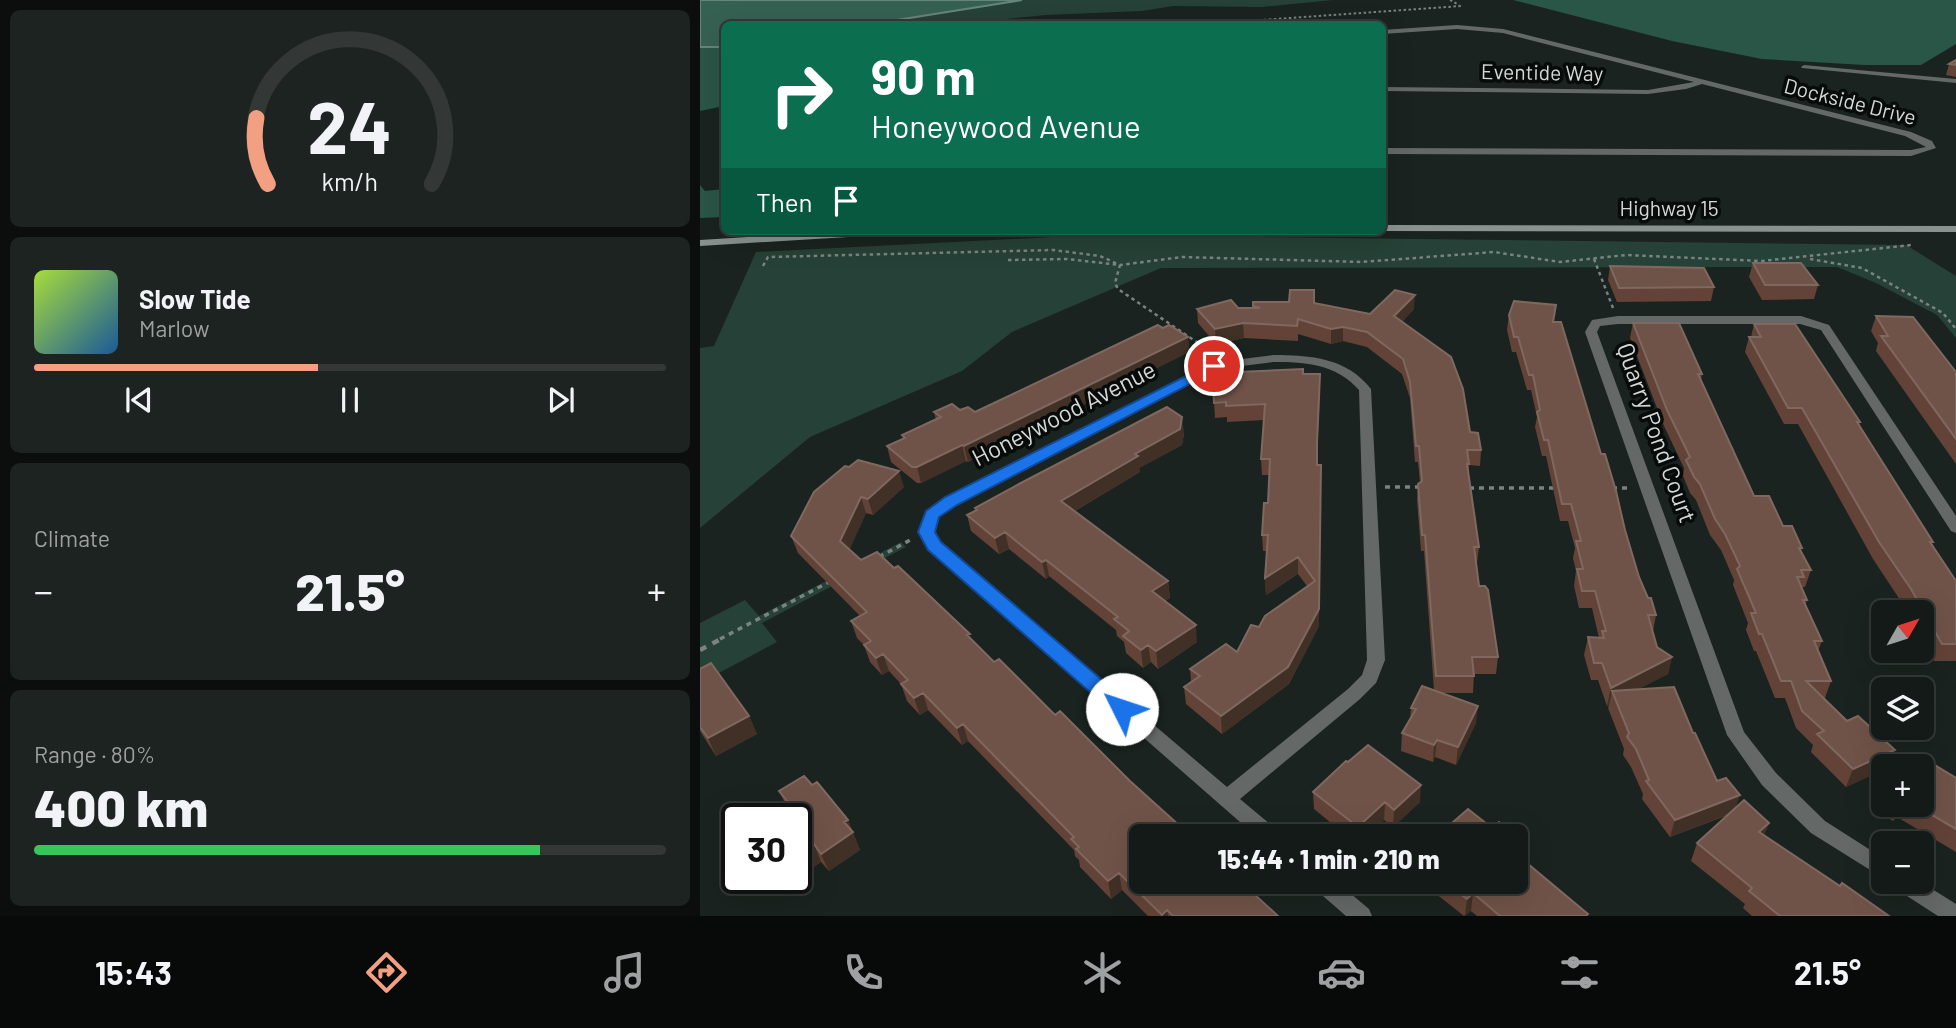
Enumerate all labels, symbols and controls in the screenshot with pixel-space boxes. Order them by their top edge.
text: 90 m [871,46,976,105]
icon: right [756,49,847,140]
street label: Eventide Way [1481,58,1604,85]
street label: Dockside Drive [1782,72,1919,129]
text: 24 [308,82,392,170]
text: Honeywood Avenue [871,106,1141,144]
text: km/h [322,166,378,196]
icon: arrive [827,182,865,220]
text: Then [756,186,813,217]
street label: Highway 15 [1620,195,1719,220]
text: Slow Tide [139,283,251,314]
text: Marlow [139,314,210,342]
pin [1184,336,1244,396]
street label: Quarry Pond Court [1611,339,1703,526]
icon: arrive [1195,347,1233,385]
street label: Honeywood Avenue [967,354,1160,472]
icon: previous [120,381,158,419]
icon: pause [331,381,369,419]
icon: next [542,381,580,419]
text: Climate [34,524,110,552]
text: 21.5° [295,559,405,621]
text: − [34,567,53,613]
text: + [647,567,666,613]
north arrow [1871,600,1934,663]
map controls [1871,600,1934,894]
position arrow [1085,672,1159,746]
button: layers [1871,677,1934,740]
text: Range · 80% [34,740,155,768]
button: + [1871,754,1934,817]
text: 400 km [34,775,208,837]
speed limit sign: 30 [721,803,812,894]
button: − [1871,831,1934,894]
text: 15:44 · 1 min · 210 m [1217,843,1440,874]
icon: directions [362,948,411,997]
icon: music [600,948,649,997]
icon: phone [839,948,888,997]
icon: climate [1078,948,1127,997]
icon: car [1317,948,1366,997]
icon: filters [1555,948,1604,997]
text: 15:43 [95,953,172,991]
text: 21.5° [1794,953,1861,991]

